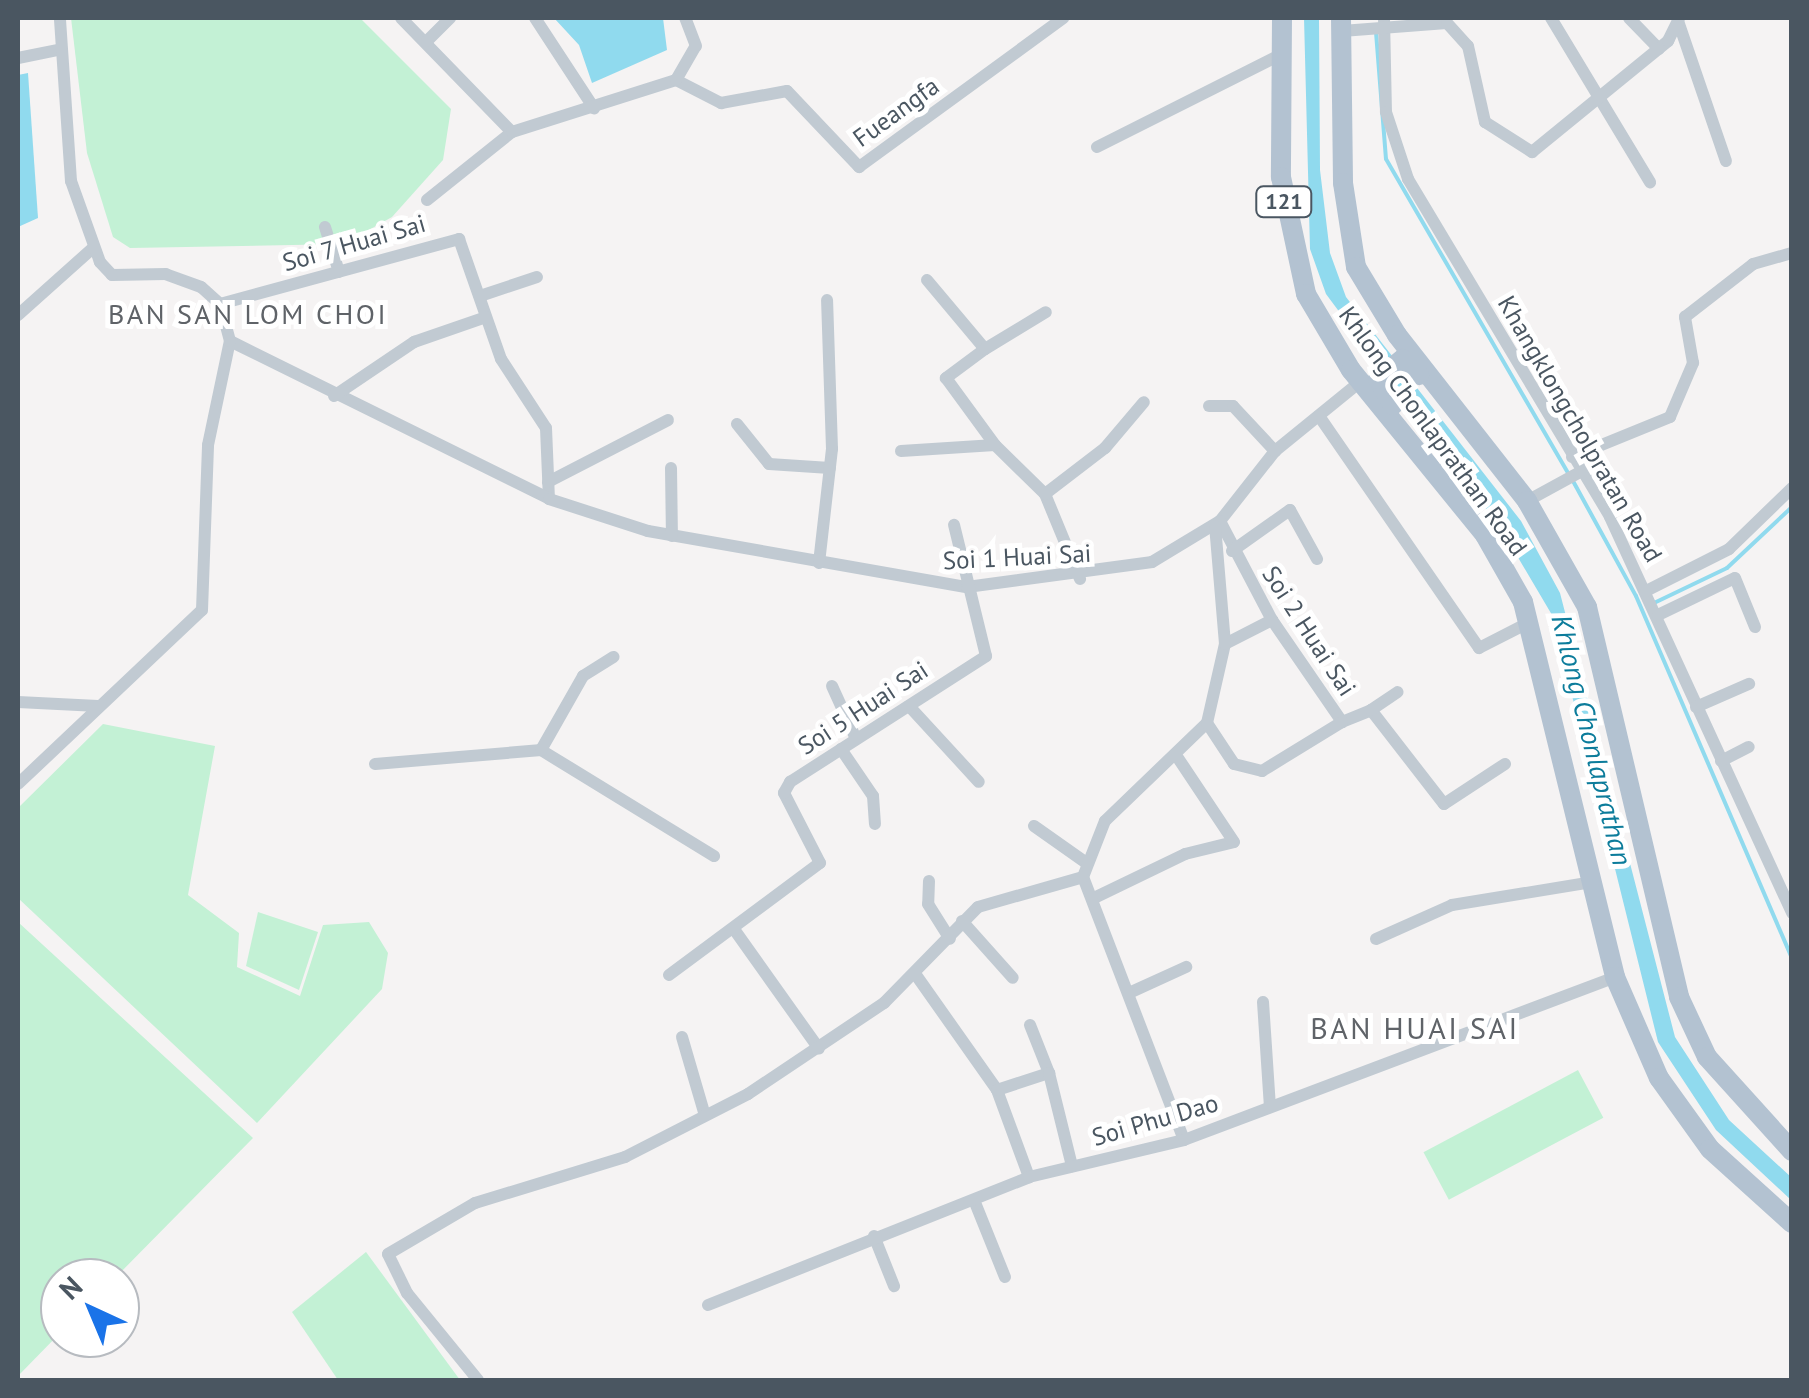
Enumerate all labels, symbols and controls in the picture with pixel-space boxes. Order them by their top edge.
street label: Fueangfa [847,71,945,153]
road number: 121 [1254,185,1314,219]
street label: Soi 7 Huai Sai [278,208,430,278]
street label: Khangklongcholpratan Road [1491,291,1669,567]
district label: BAN SAN LOM CHOI [108,297,388,331]
street label: Khlong Chonlaprathan Road [1333,301,1533,561]
street label: Soi 1 Huai Sai [942,538,1092,576]
street label: Soi 2 Huai Sai [1256,560,1362,702]
water label: Khlong Chonlaprathan [1545,611,1639,869]
street label: Soi 5 Huai Sai [792,655,934,761]
district label: BAN HUAI SAI [1310,1010,1520,1046]
street label: Soi Phu Dao [1088,1088,1222,1152]
north arrow [40,1258,140,1358]
text: N [51,1268,90,1307]

